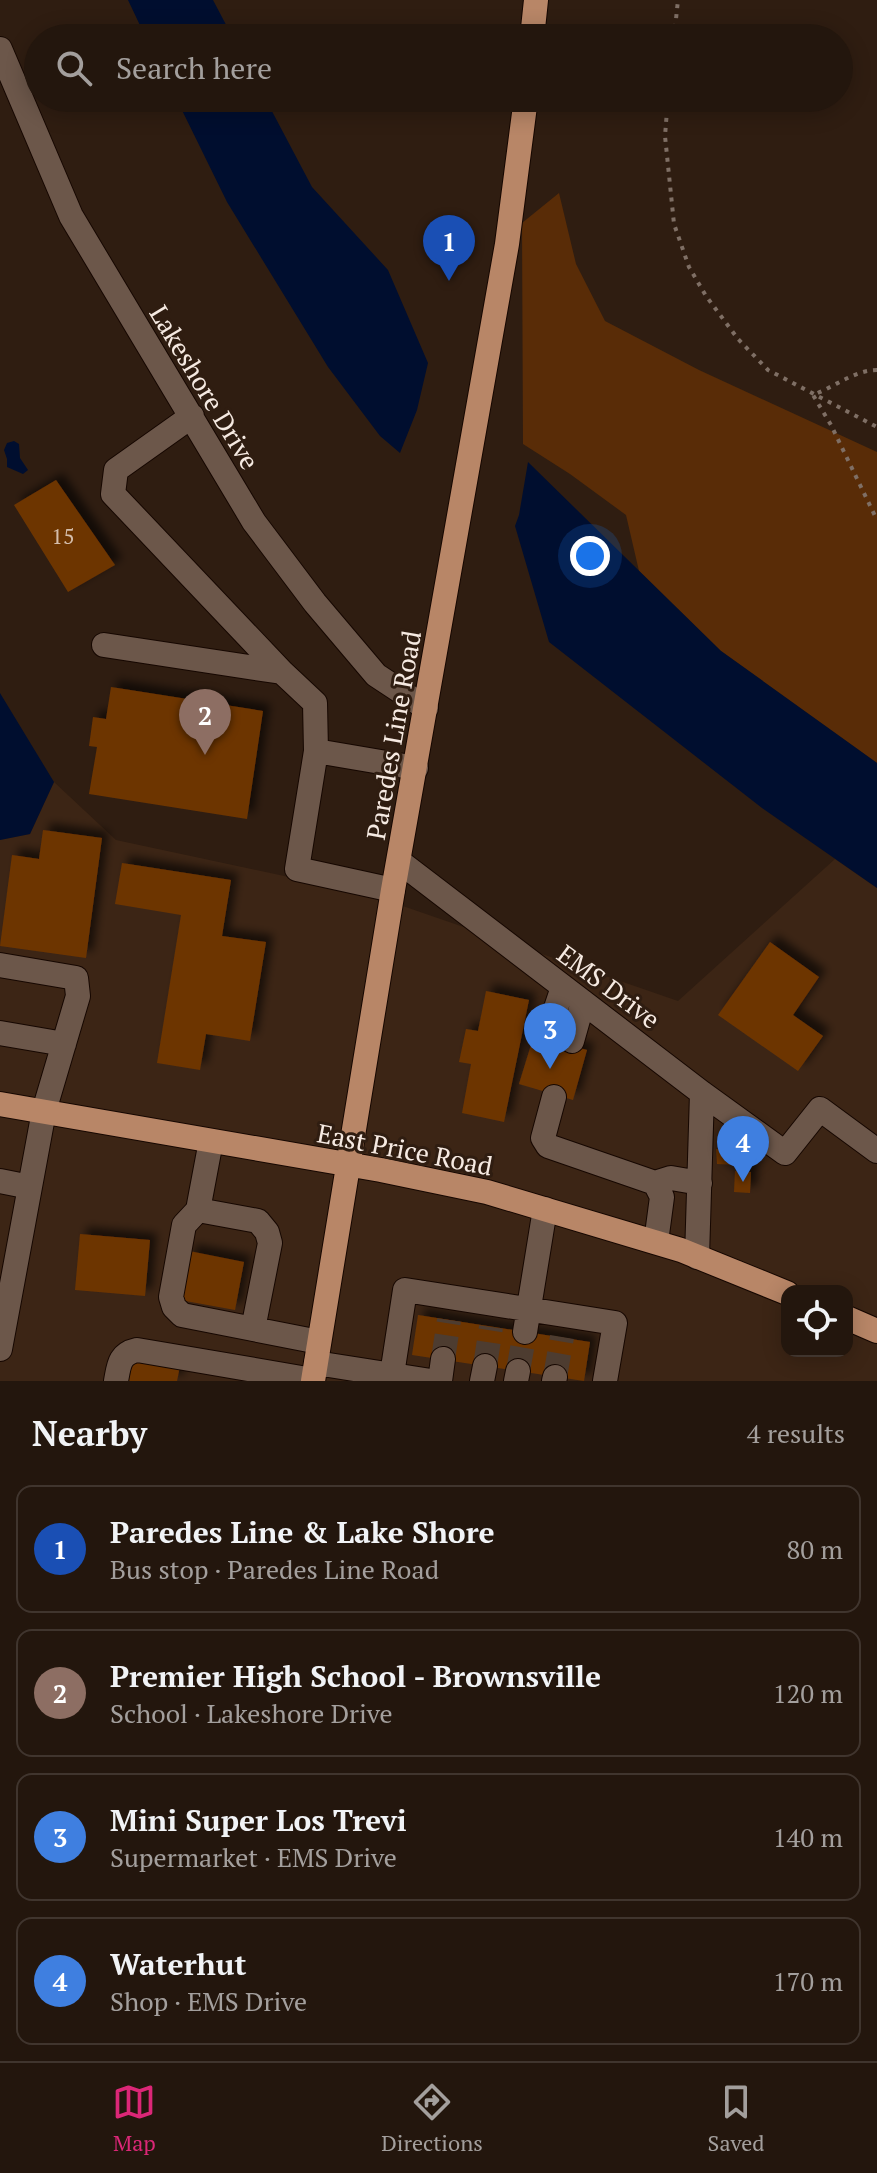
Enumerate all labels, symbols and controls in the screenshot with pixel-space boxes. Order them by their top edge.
search box [24,24,853,112]
icon: search [52,46,96,90]
text: Search here [116,48,272,88]
pin: 1 [423,215,475,281]
street label: Lakeshore Drive [143,299,267,475]
house number: 15 [51,521,75,550]
your location [570,536,610,576]
street label: Paredes Line Road [358,628,428,842]
pin: 2 [179,689,231,755]
street label: EMS Drive [551,936,667,1036]
pin: 3 [524,1003,576,1069]
street label: East Price Road [314,1115,496,1183]
pin: 4 [717,1116,769,1182]
map controls [781,1285,853,1357]
button: locate [781,1285,853,1357]
text: Nearby [32,1411,147,1456]
text: 4 results [747,1416,845,1450]
text: Paredes Line & Lake Shore [110,1512,495,1552]
text: 1 [53,1532,67,1566]
text: 80 m [787,1532,843,1566]
text: Bus stop · Paredes Line Road [110,1552,439,1586]
text: Premier High School - Brownsville [110,1656,601,1696]
text: 2 [53,1676,67,1710]
text: 120 m [773,1676,843,1710]
text: School · Lakeshore Drive [110,1696,393,1730]
text: Mini Super Los Trevi [110,1800,407,1840]
text: 3 [53,1820,67,1854]
text: 140 m [773,1820,843,1854]
text: Supermarket · EMS Drive [110,1840,397,1874]
text: Waterhut [110,1944,246,1984]
text: 4 [53,1964,67,1998]
text: 170 m [773,1964,843,1998]
text: Shop · EMS Drive [110,1984,307,2018]
tab: Map [112,2080,156,2157]
tab: Directions [381,2080,483,2157]
tab: Saved [708,2080,765,2157]

